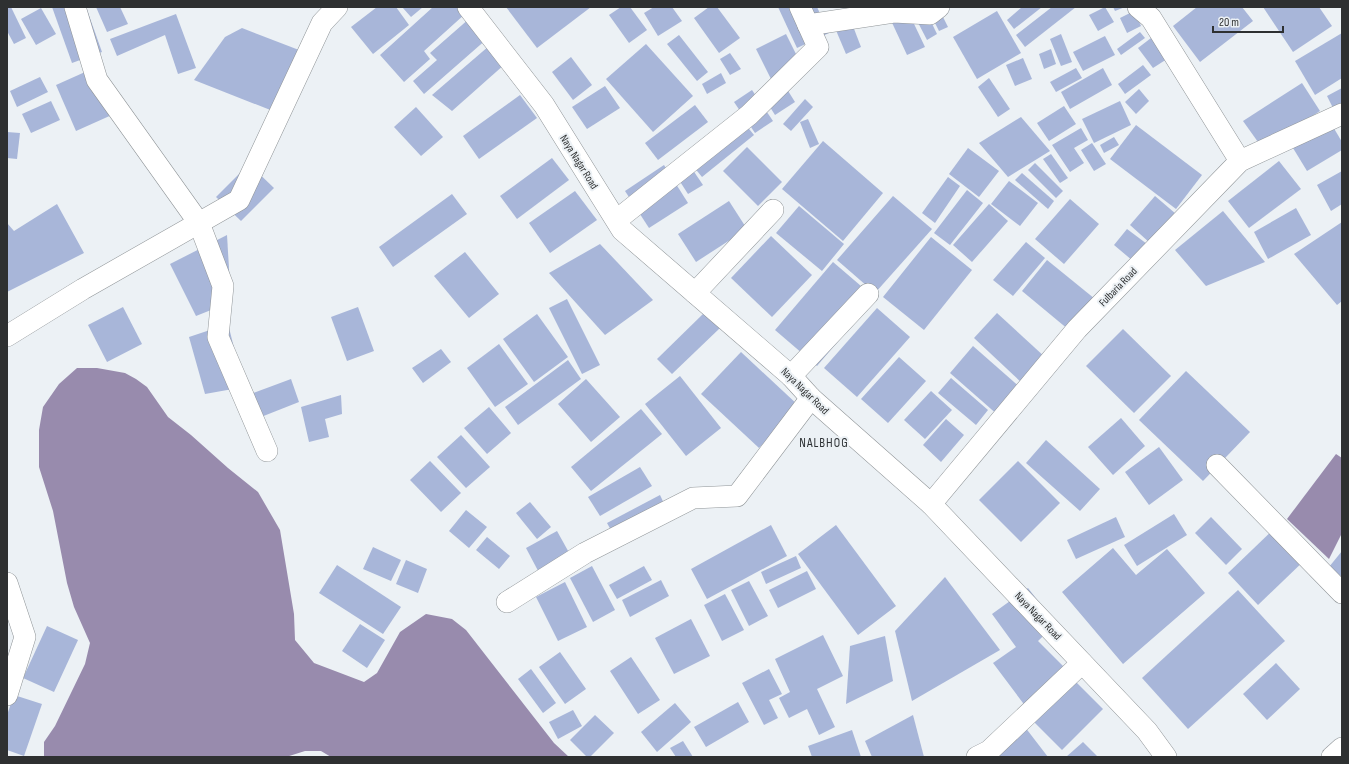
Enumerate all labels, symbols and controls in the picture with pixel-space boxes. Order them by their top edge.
scale bar [1213,8,1283,34]
text: 20 m [1219,15,1239,30]
street label: Naya Nagar Road [557,133,601,192]
street label: Fulbaria Road [1096,265,1140,309]
street label: Naya Nagar Road [778,365,832,417]
district label: NALBHOG [799,435,849,451]
street label: Naya Nagar Road [1012,589,1064,643]

